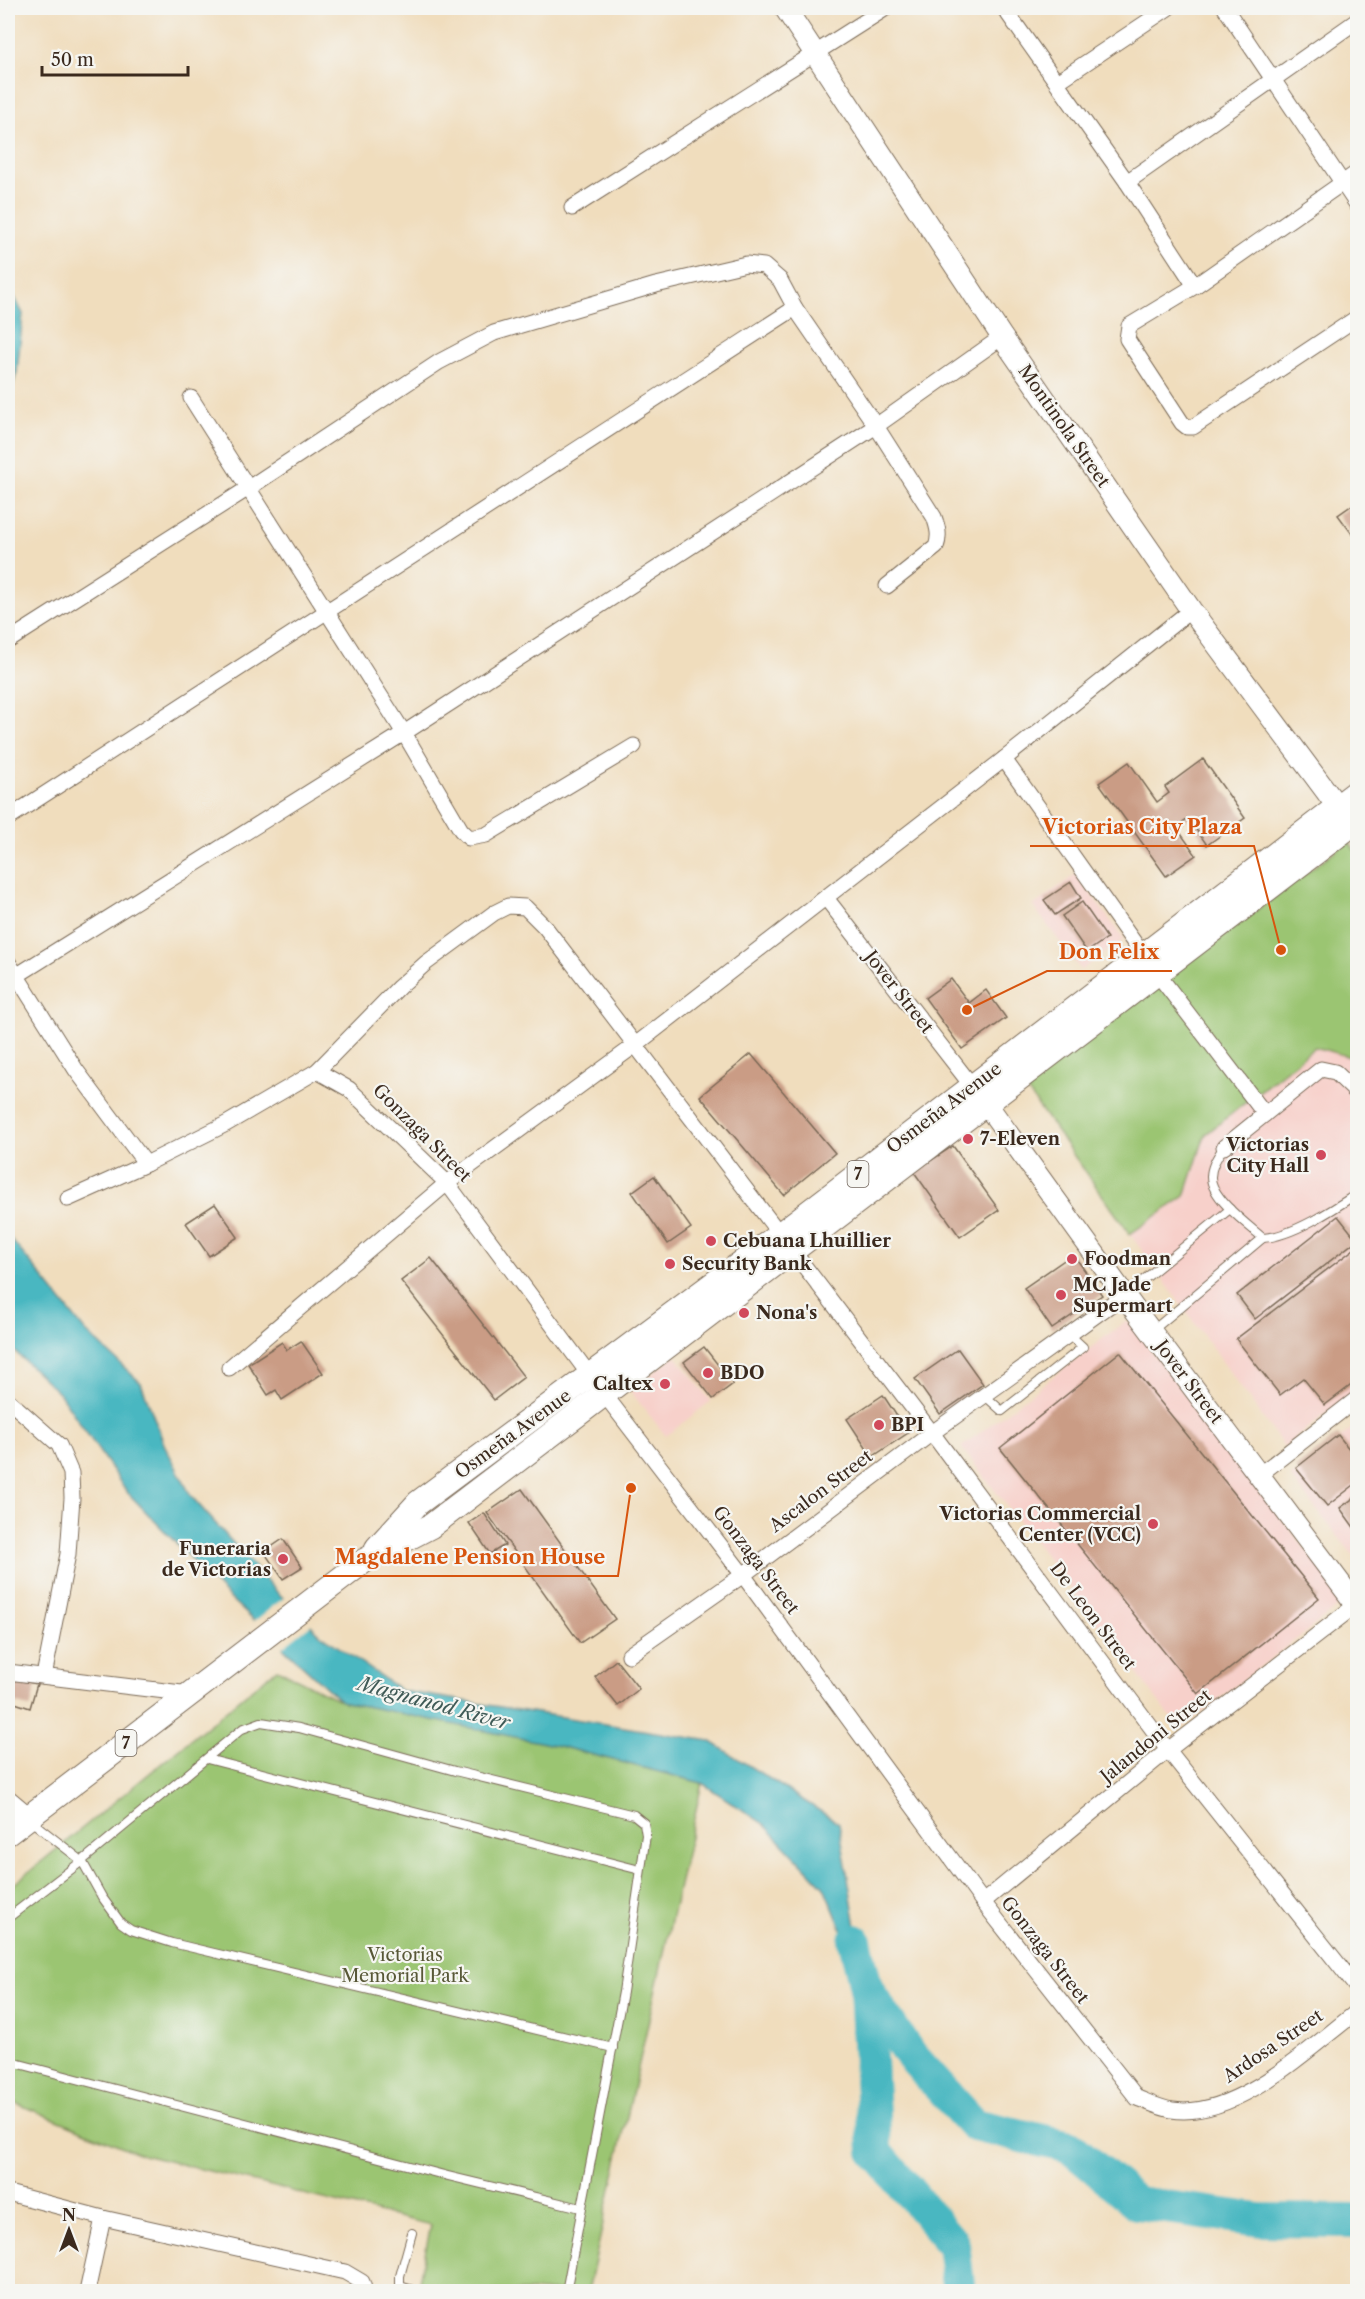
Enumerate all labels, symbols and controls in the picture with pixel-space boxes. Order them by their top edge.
scale bar [42,39,188,77]
text: 50 m [51,49,94,71]
street label: Montinola Street [1014,360,1115,492]
callout: Victorias City Plaza [1030,808,1254,846]
text: Victorias City Plaza [1041,815,1242,839]
callout: Don Felix [1047,933,1172,971]
text: Don Felix [1059,940,1160,964]
street label: Jover Street [858,944,939,1038]
street label: Osmeña Avenue [882,1058,1006,1158]
street label: Gonzaga Street [368,1079,476,1187]
place label: 7-Eleven [980,1128,1061,1150]
marker: 7-Eleven [961,1132,975,1146]
place label: Victorias City Hall [1225,1134,1309,1177]
marker: Victorias City Hall [1314,1148,1328,1162]
road number: 7 [848,1161,868,1187]
place label: Cebuana Lhuillier [723,1230,891,1252]
marker: Cebuana Lhuillier [704,1234,718,1248]
place label: Foodman [1084,1248,1172,1270]
marker: Foodman [1065,1252,1079,1266]
place label: Security Bank [682,1253,813,1275]
marker: Security Bank [663,1257,677,1271]
place label: MC Jade Supermart [1073,1274,1173,1317]
marker: MC Jade Supermart [1054,1288,1068,1302]
place label: Nona's [756,1302,817,1324]
marker: Nona's [737,1306,751,1320]
street label: Jover Street [1149,1333,1228,1429]
place label: BDO [720,1362,764,1384]
marker: BDO [701,1366,715,1380]
place label: Caltex [593,1373,653,1395]
marker: Caltex [658,1377,672,1391]
street label: Osmeña Avenue [451,1385,575,1483]
place label: BPI [891,1414,924,1436]
marker: BPI [872,1418,886,1432]
street label: Ascalon Street [764,1445,877,1538]
street label: Gonzaga Street [708,1501,804,1619]
place label: Victorias Commercial Center (VCC) [938,1503,1141,1546]
marker: Victorias Commercial Center (VCC) [1146,1517,1160,1531]
place label: Funeraria de Victorias [162,1538,272,1581]
callout: Magdalene Pension House [323,1538,618,1576]
text: Magdalene Pension House [335,1545,605,1569]
marker: Funeraria de Victorias [276,1552,290,1566]
street label: De Leon Street [1045,1558,1141,1675]
water label: Magnanod River [354,1671,514,1735]
street label: Jalandoni Street [1094,1684,1216,1789]
road number: 7 [116,1730,136,1756]
street label: Gonzaga Street [996,1892,1094,2009]
park label: Victorias Memorial Park [341,1944,470,1987]
street label: Ardosa Street [1218,2004,1328,2088]
north arrow [39,2200,99,2260]
text: N [62,2205,76,2225]

